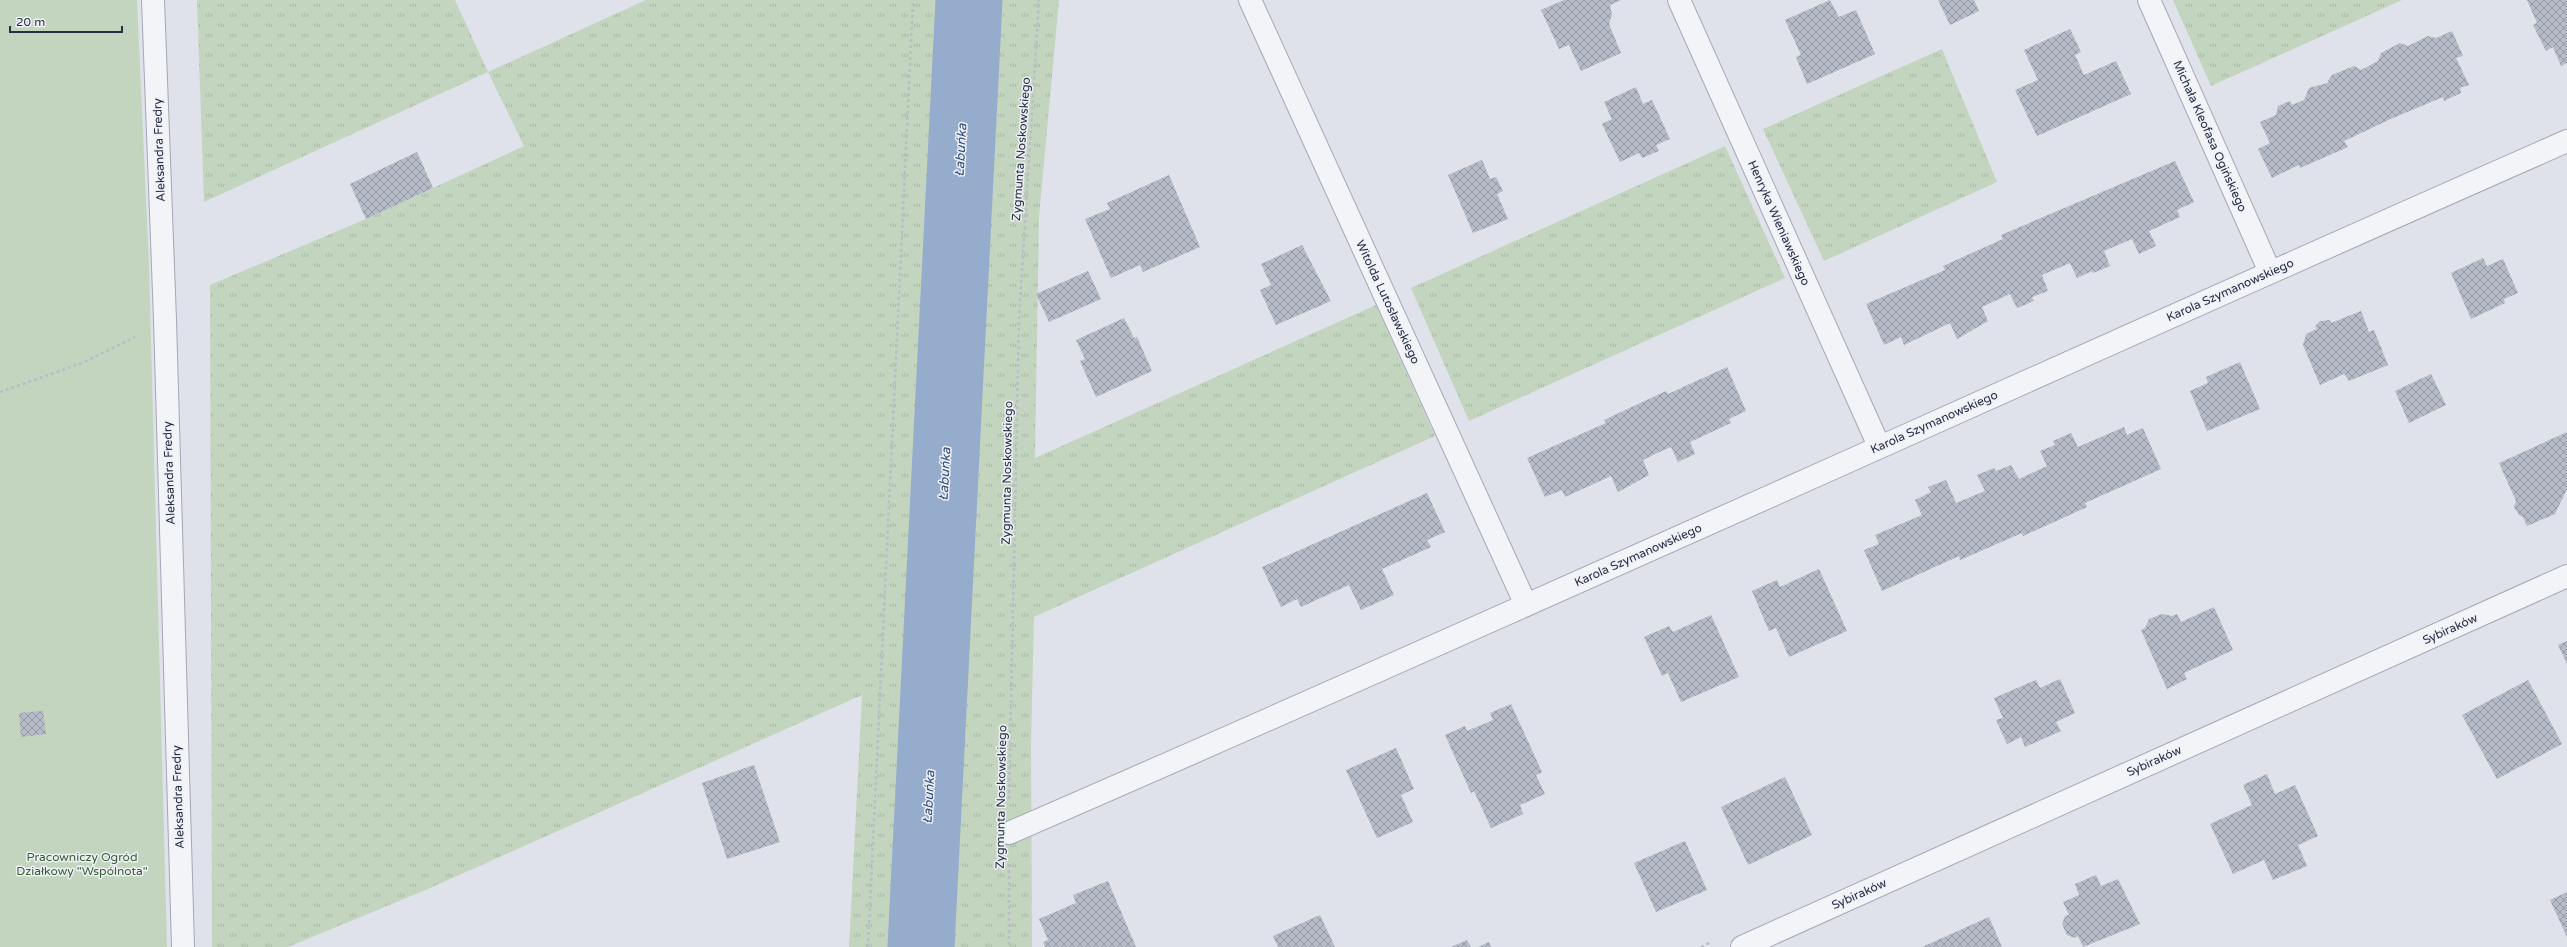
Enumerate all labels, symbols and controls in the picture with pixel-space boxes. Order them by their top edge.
scale bar [10,8,122,34]
text: 20 m [16,15,45,29]
street label: Michała Kleofasa Ogińskiego [2170,58,2250,214]
street label: Zygmunta Noskowskiego [1009,77,1033,221]
street label: Aleksandra Fredry [150,97,168,202]
water label: Łabuńka [952,122,970,177]
street label: Henryka Wieniawskiego [1745,158,1813,288]
street label: Witolda Lutosławskiego [1353,238,1423,366]
street label: Karola Szymanowskiego [2164,256,2296,324]
street label: Karola Szymanowskiego [1868,388,2000,456]
street label: Zygmunta Noskowskiego [999,401,1015,545]
street label: Aleksandra Fredry [160,420,178,525]
water label: Łabuńka [936,446,954,501]
street label: Karola Szymanowskiego [1572,521,1704,589]
street label: Sybiraków [2420,611,2480,647]
street label: Zygmunta Noskowskiego [993,725,1009,869]
street label: Sybiraków [2124,743,2184,779]
street label: Aleksandra Fredry [169,744,187,849]
water label: Łabuńka [920,769,938,824]
park label: Pracowniczy Ogród Działkowy "Wspólnota" [16,850,148,878]
street label: Sybiraków [1829,876,1889,912]

